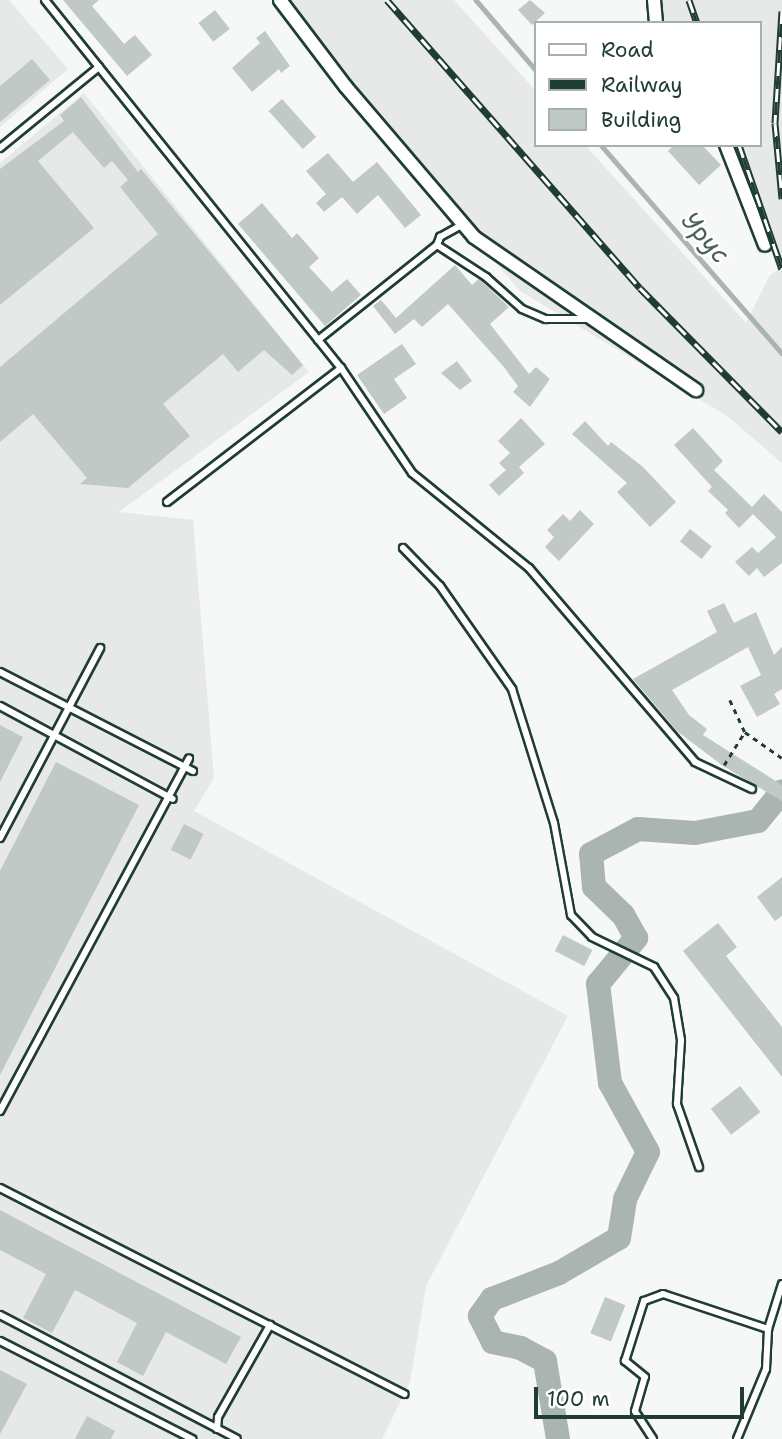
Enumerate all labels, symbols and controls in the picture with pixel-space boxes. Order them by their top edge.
legend [534,21,761,147]
text: Road [601,36,654,64]
text: Railway [601,71,683,99]
text: Building [601,106,681,134]
water label: Урус [675,205,737,269]
scale bar [537,1372,747,1416]
text: 100 m [547,1385,610,1413]

